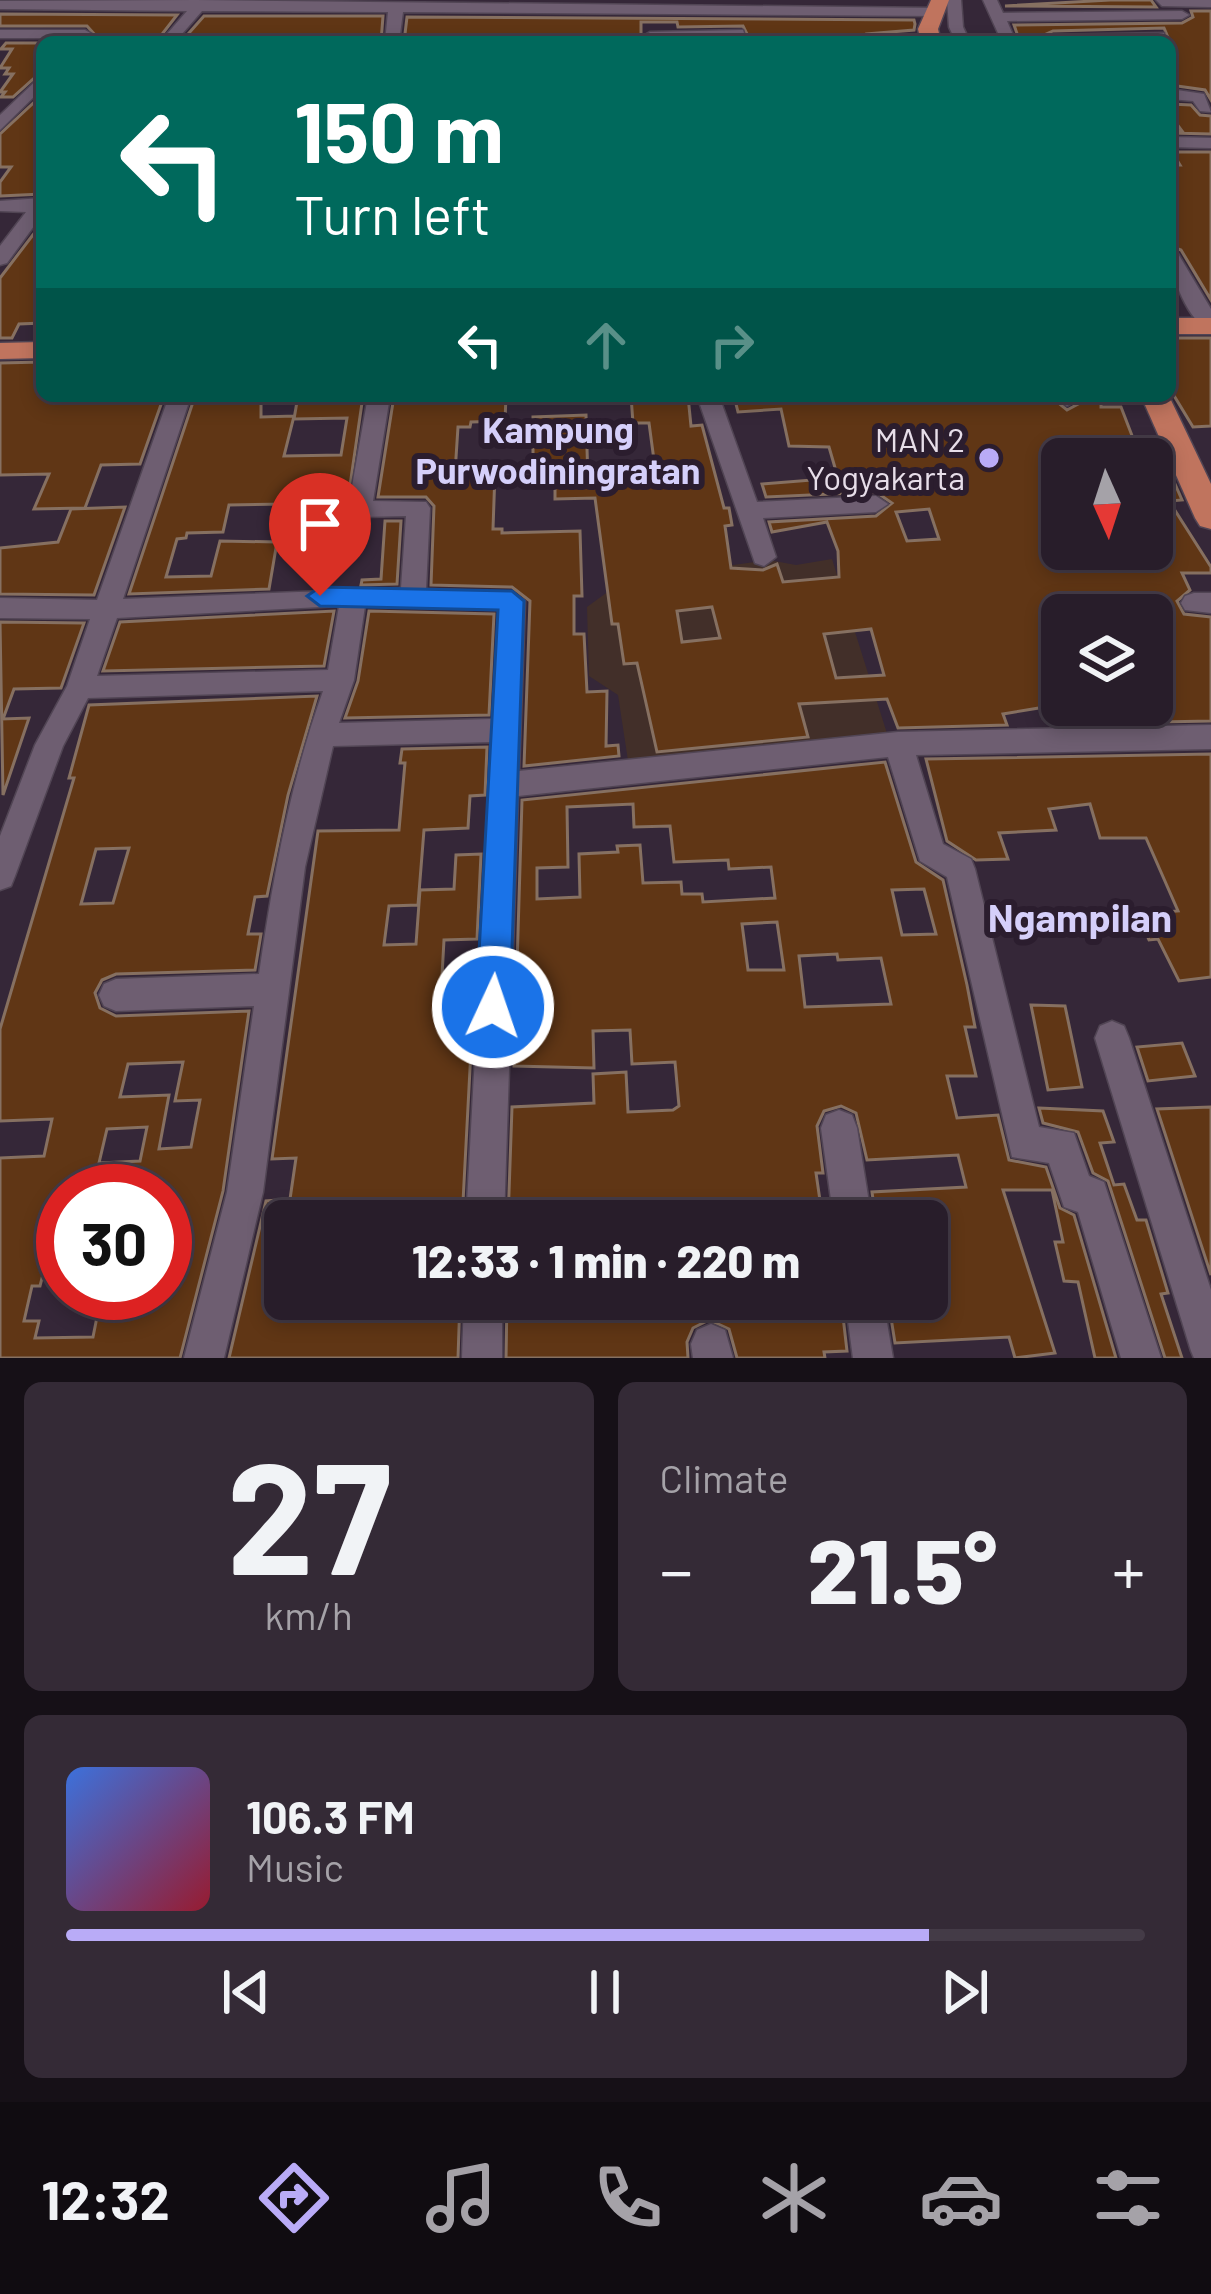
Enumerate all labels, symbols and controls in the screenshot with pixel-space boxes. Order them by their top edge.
text: 150 m [294,79,504,180]
icon: left [96,84,252,240]
text: Turn left [294,181,491,246]
icon: left [447,312,513,378]
icon: ahead [573,312,639,378]
icon: right [699,312,765,378]
district label: Kampung Purwodiningratan [415,407,701,491]
place label: MAN 2 Yogyakarta [807,419,965,497]
north arrow [1041,438,1173,570]
map controls [1041,438,1173,726]
marker: MAN 2 Yogyakarta [976,445,1002,471]
pin [269,473,371,596]
icon: arrive [287,491,353,557]
button: layers [1041,594,1173,726]
district label: Ngampilan [988,893,1172,940]
position arrow [430,944,556,1070]
speed limit sign: 30 [36,1164,192,1320]
text: 12:33 · 1 min · 220 m [412,1233,800,1287]
text: 27 [226,1419,391,1606]
text: Climate [660,1454,789,1501]
text: 21.5° [807,1514,997,1622]
text: − [660,1529,693,1608]
text: + [1112,1529,1145,1608]
text: km/h [265,1591,353,1638]
text: 106.3 FM [246,1789,415,1843]
text: Music [246,1843,344,1890]
icon: previous [213,1959,279,2025]
icon: pause [572,1959,638,2025]
icon: next [932,1959,998,2025]
icon: directions [252,2156,336,2240]
icon: music [419,2156,503,2240]
icon: phone [586,2156,670,2240]
icon: climate [752,2156,836,2240]
icon: car [919,2156,1003,2240]
icon: filters [1086,2156,1170,2240]
text: 12:32 [41,2166,170,2231]

